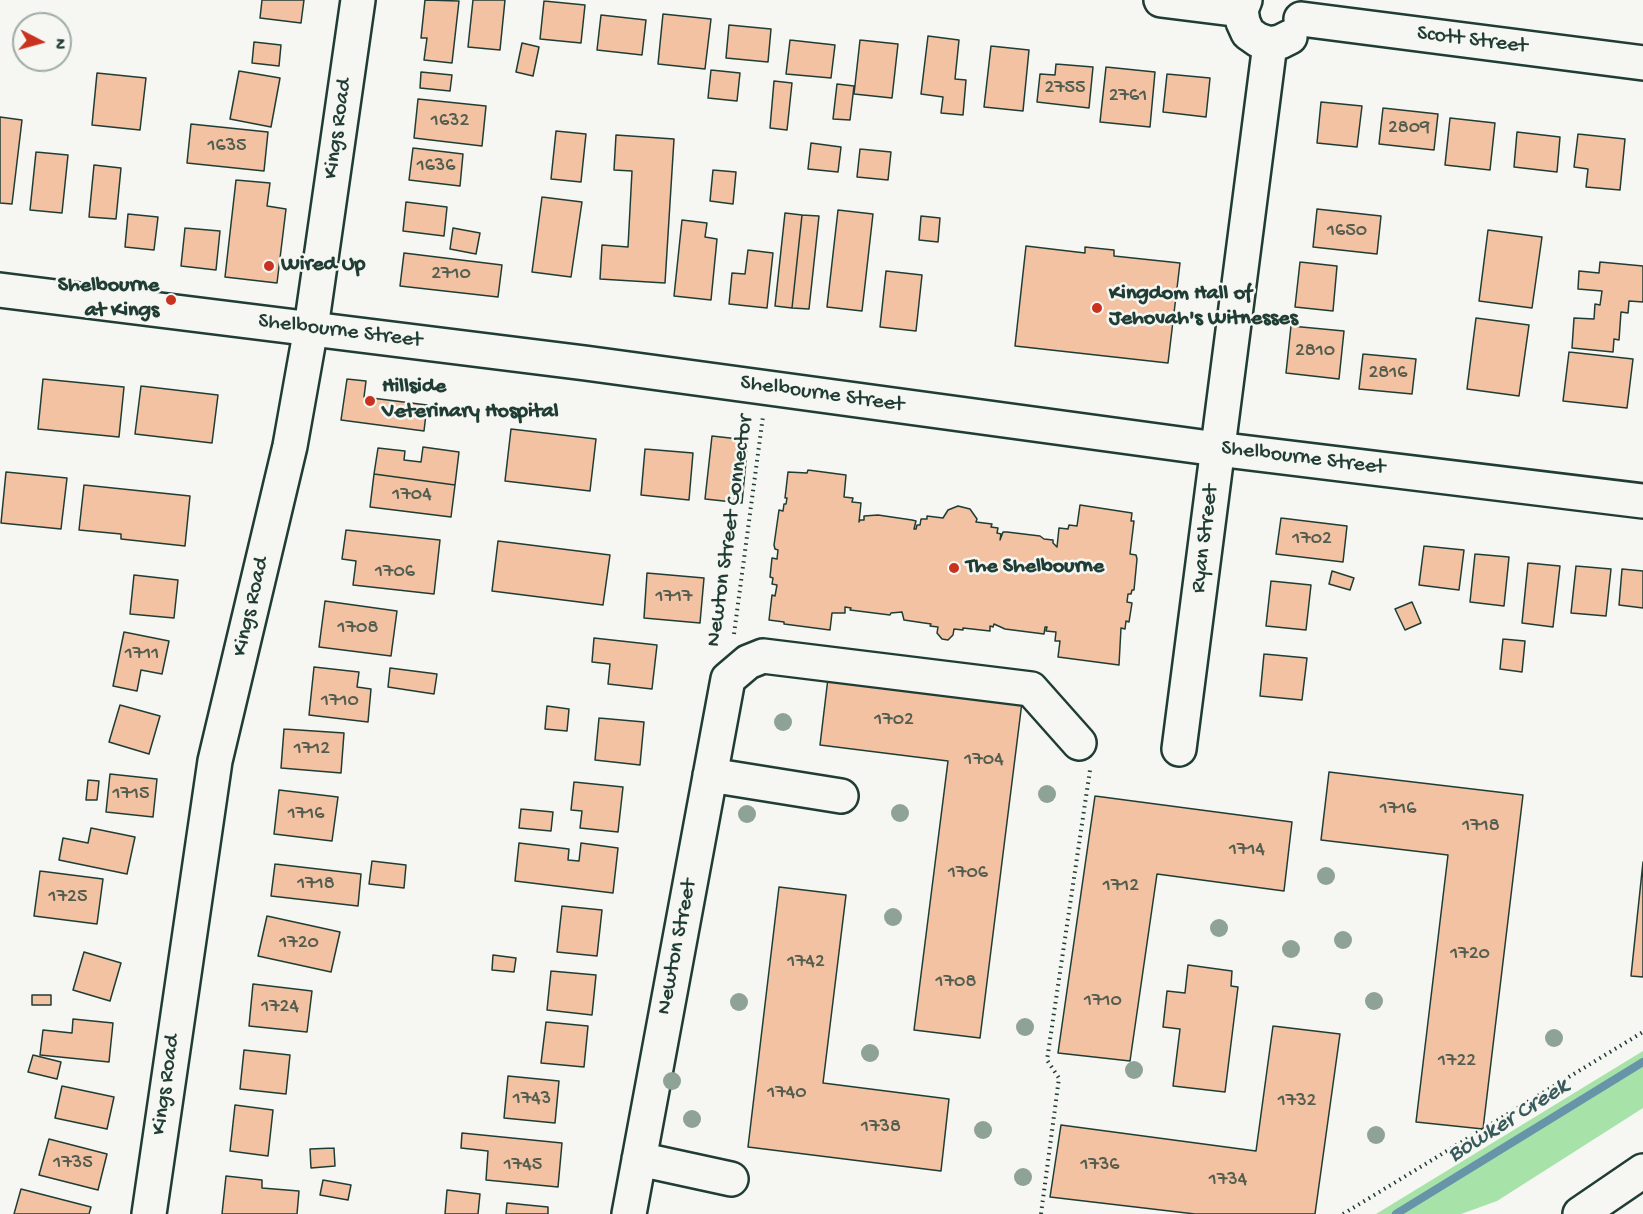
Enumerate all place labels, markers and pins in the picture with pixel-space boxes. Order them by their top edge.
place label: Wired Up [281,253,365,279]
marker: Wired Up [262,259,276,273]
place label: Shelbourne at Kings [58,274,159,326]
place label: Kingdom Hall of Jehovah's Witnesses [1109,282,1298,334]
marker: Shelbourne at Kings [164,293,178,307]
marker: Kingdom Hall of Jehovah's Witnesses [1090,301,1104,315]
place label: Hillside Veterinary Hospital [382,375,559,427]
marker: Hillside Veterinary Hospital [363,394,377,408]
place label: The Shelbourne [966,555,1104,581]
marker: The Shelbourne [947,561,961,575]

